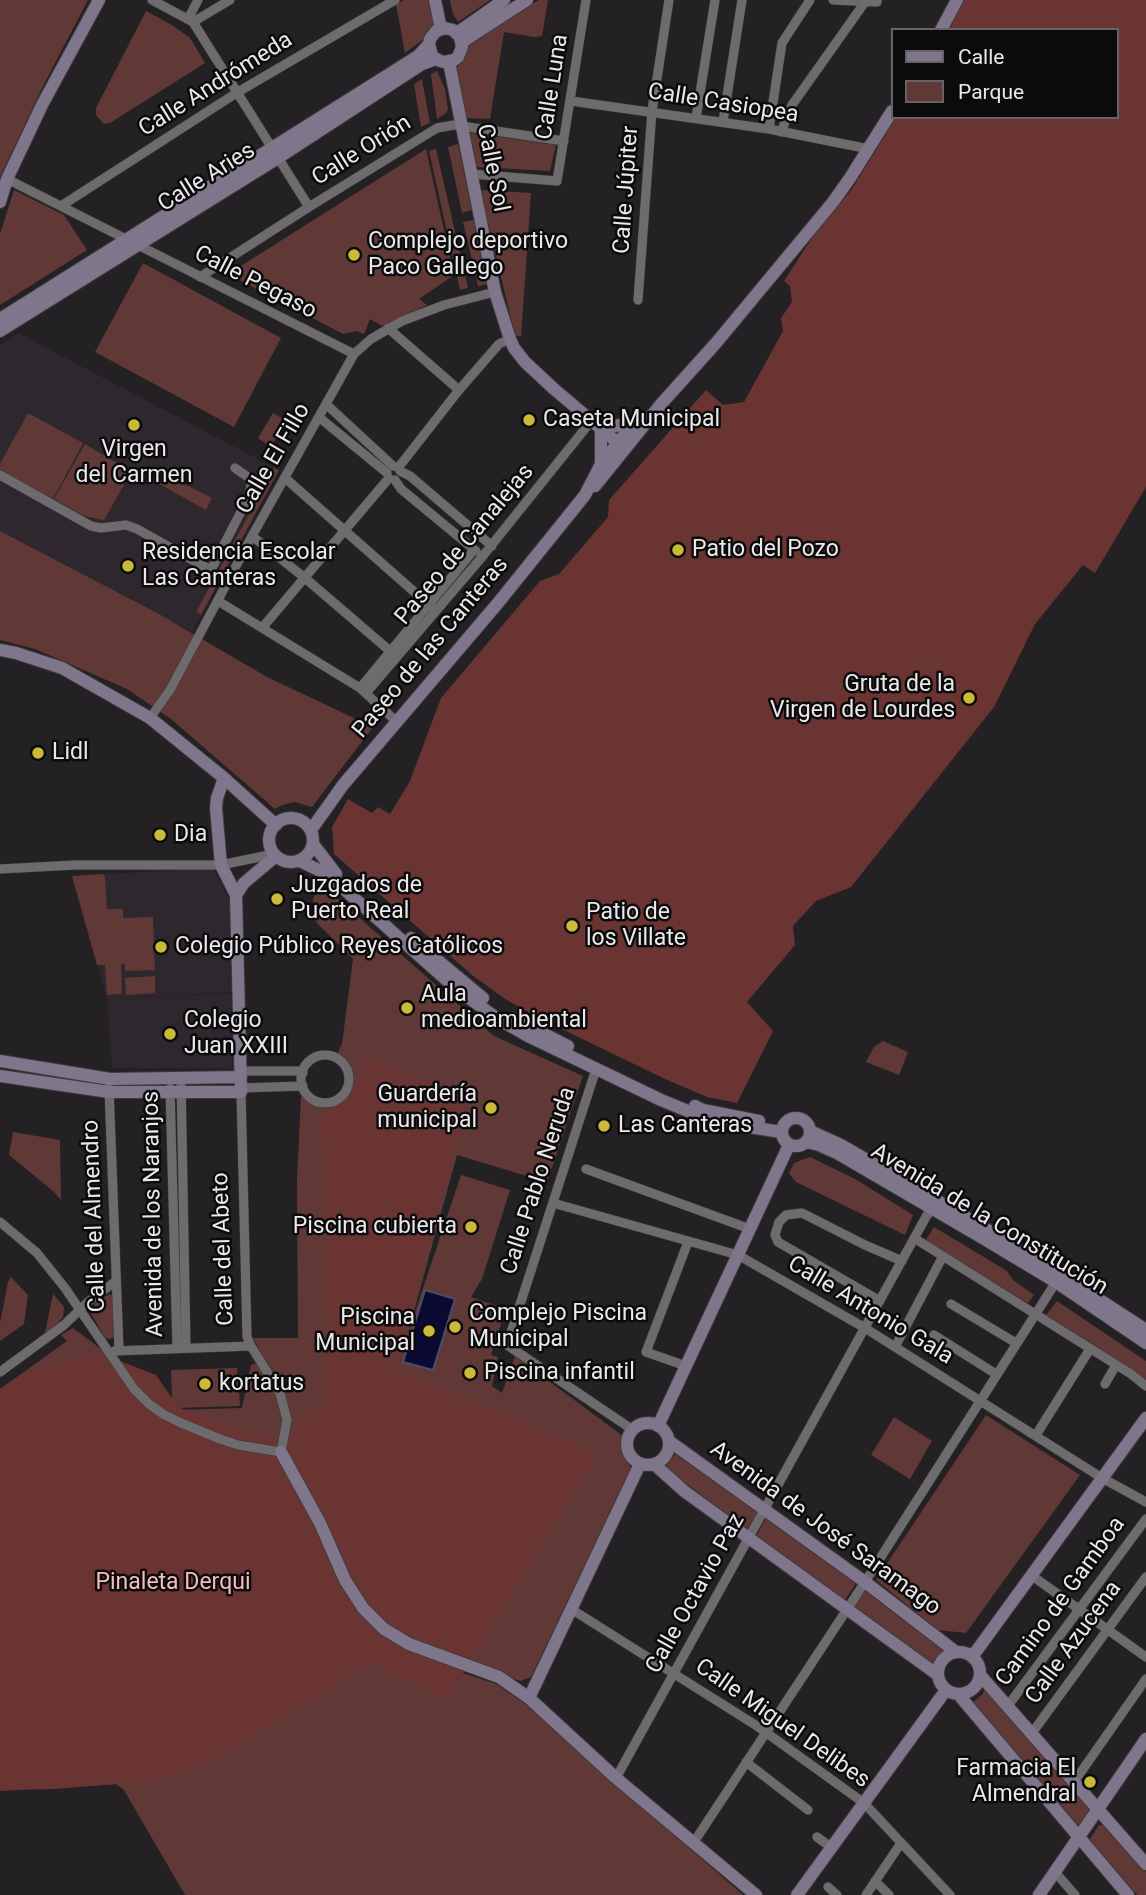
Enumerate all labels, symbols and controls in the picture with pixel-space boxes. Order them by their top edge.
street label: Calle Andrómeda [134,27,298,143]
legend [890,28,1118,119]
street label: Calle Luna [531,32,575,142]
text: Calle [958,45,1004,69]
street label: Calle Casiopea [646,78,800,130]
text: Parque [958,80,1024,104]
street label: Calle Orión [307,110,417,192]
street label: Calle Sol [470,122,514,214]
street label: Calle Júpiter [609,125,645,255]
street label: Calle Aries [153,137,261,219]
place label: Complejo deportivo Paco Gallego [368,228,568,282]
street label: Calle Pegaso [189,240,321,326]
marker: Complejo deportivo Paco Gallego [346,247,362,263]
street label: Calle El Fillo [231,399,317,519]
place label: Caseta Municipal [543,406,720,434]
marker: Caseta Municipal [521,412,537,428]
marker: Virgen del Carmen [126,417,142,433]
place label: Virgen del Carmen [76,436,192,490]
street label: Paseo de Canalejas [390,459,540,631]
place label: Patio del Pozo [692,536,839,564]
place label: Residencia Escolar Las Canteras [142,539,336,593]
marker: Patio del Pozo [670,542,686,558]
street label: Paseo de las Canteras [347,552,515,744]
marker: Residencia Escolar Las Canteras [120,558,136,574]
place label: Gruta de la Virgen de Lourdes [770,671,955,725]
marker: Gruta de la Virgen de Lourdes [961,690,977,706]
place label: Lidl [52,739,89,767]
marker: Lidl [30,745,46,761]
place label: Dia [174,821,207,849]
marker: Dia [152,827,168,843]
place label: Juzgados de Puerto Real [291,872,422,926]
marker: Juzgados de Puerto Real [269,891,285,907]
place label: Patio de los Villate [586,899,686,953]
marker: Patio de los Villate [564,918,580,934]
place label: Colegio Público Reyes Católicos [175,933,503,961]
marker: Colegio Público Reyes Católicos [153,939,169,955]
place label: Aula medioambiental [421,981,587,1035]
marker: Aula medioambiental [399,1000,415,1016]
place label: Colegio Juan XXIII [184,1007,288,1061]
marker: Colegio Juan XXIII [162,1026,178,1042]
place label: Guardería municipal [377,1081,477,1135]
street label: Calle Pablo Neruda [496,1084,582,1278]
street label: Avenida de los Naranjos [138,1091,170,1337]
marker: Guardería municipal [483,1100,499,1116]
place label: Las Canteras [618,1112,752,1140]
marker: Las Canteras [596,1118,612,1134]
street label: Calle del Almendro [78,1119,112,1313]
street label: Avenida de la Constitución [866,1138,1112,1302]
street label: Calle del Abeto [208,1172,240,1326]
place label: Piscina cubierta [293,1213,457,1241]
marker: Piscina cubierta [463,1219,479,1235]
street label: Calle Antonio Gala [782,1251,958,1371]
place label: Complejo Piscina Municipal [469,1300,647,1354]
place label: Piscina Municipal [315,1304,415,1358]
marker: Complejo Piscina Municipal [447,1319,463,1335]
marker: Piscina Municipal [421,1323,437,1339]
place label: Piscina infantil [484,1359,635,1387]
marker: Piscina infantil [462,1365,478,1381]
place label: kortatus [219,1370,304,1398]
marker: kortatus [197,1376,213,1392]
street label: Avenida de José Saramago [704,1436,946,1622]
street label: Calle Octavio Paz [641,1509,751,1679]
street label: Camino de Gamboa [990,1512,1132,1692]
park label: Pinaleta Derqui [95,1569,251,1597]
street label: Calle Azucena [1020,1576,1128,1710]
street label: Calle Miguel Delibes [689,1653,875,1795]
place label: Farmacia El Almendral [956,1755,1076,1809]
marker: Farmacia El Almendral [1082,1774,1098,1790]

